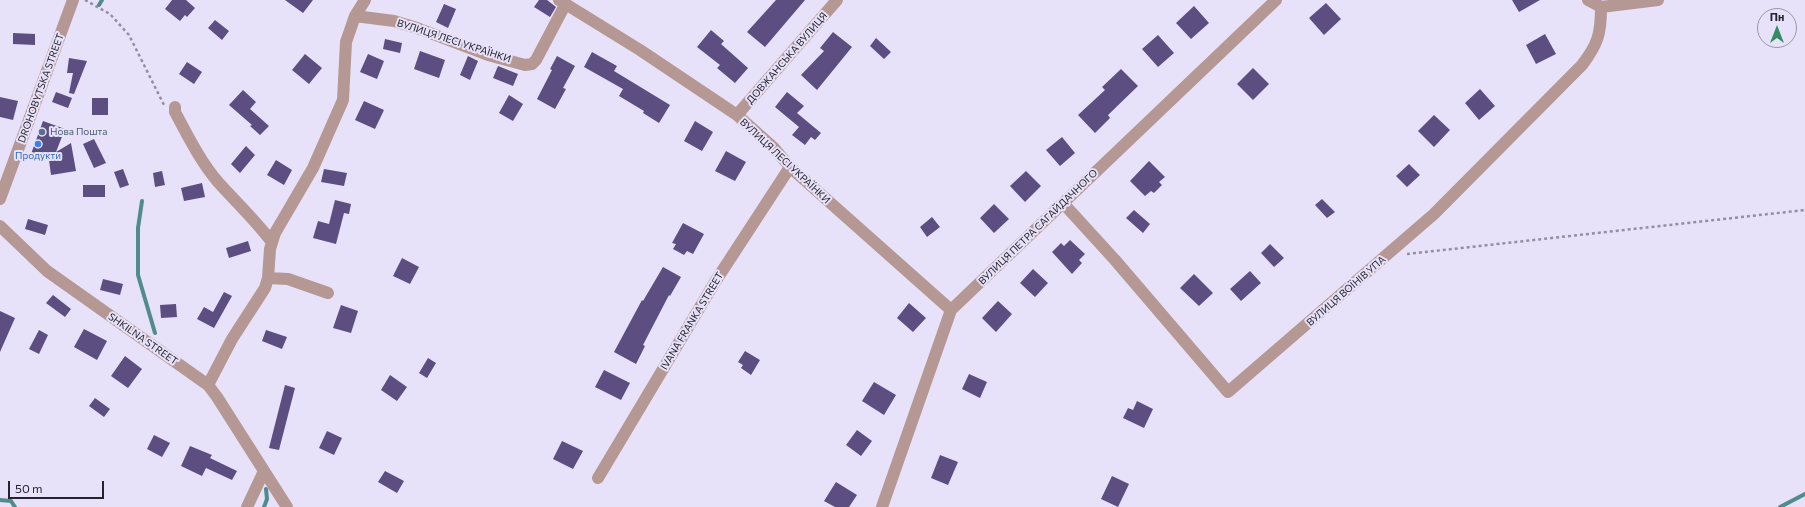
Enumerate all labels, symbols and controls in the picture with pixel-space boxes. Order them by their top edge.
north arrow [1757,8,1797,48]
street label: ДОВЖАНСЬКА ВУЛИЦЯ [744,10,830,106]
text: Пн [1770,10,1784,23]
street label: ВУЛИЦЯ ЛЕСІ УКРАЇНКИ [396,17,512,65]
street label: DROHOBYTSKA STREET [16,32,66,144]
street label: ВУЛИЦЯ ЛЕСІ УКРАЇНКИ [737,116,833,206]
place label: Нова Пошта [50,126,108,138]
marker: Нова Пошта [37,127,47,137]
marker: Продукти [33,139,43,149]
place label: Продукти [15,150,61,162]
street label: ВУЛИЦЯ ПЕТРА САГАЙДАЧНОГО [976,167,1100,287]
street label: ВУЛИЦЯ ВОЇНІВ УПА [1304,253,1388,329]
street label: IVANA FRANKA STREET [658,270,726,372]
street label: SHKILNA STREET [106,311,180,367]
scale bar [10,473,106,499]
text: 50 m [15,481,43,495]

